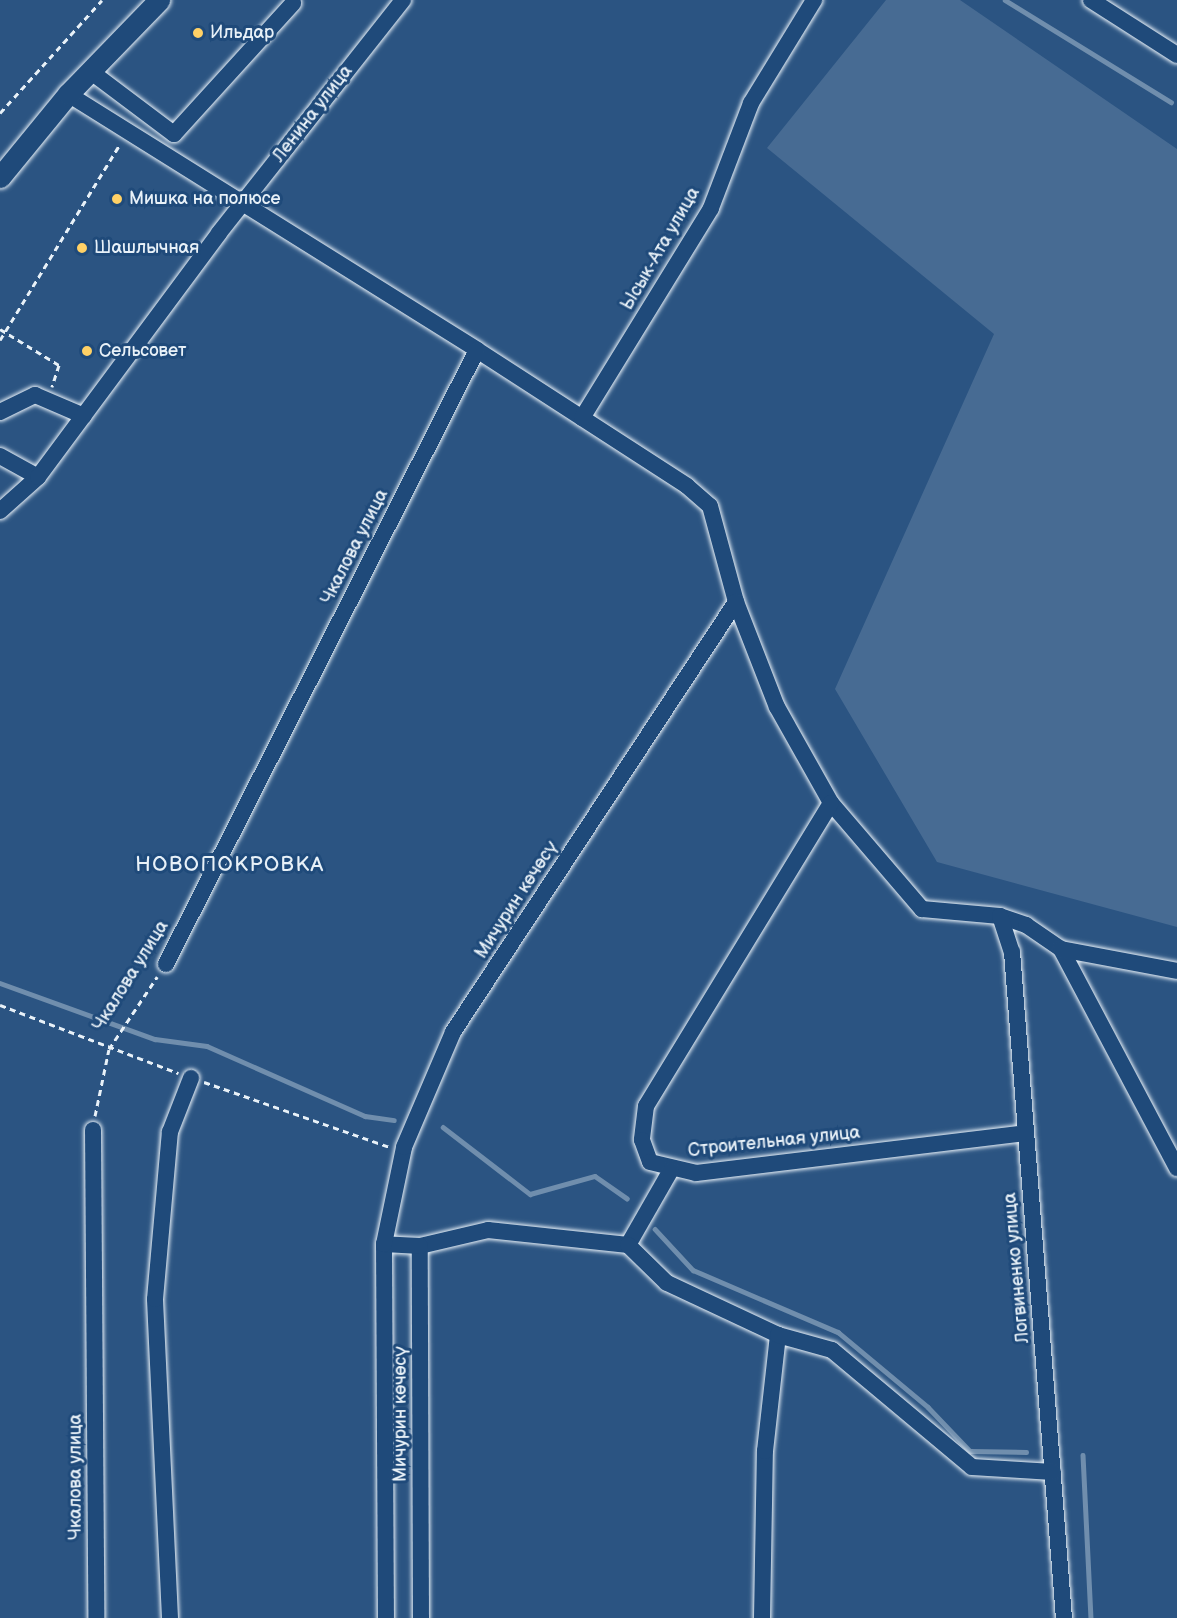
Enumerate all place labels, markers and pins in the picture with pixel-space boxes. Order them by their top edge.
place label: Ильдар [210,22,274,44]
marker: Ильдар [191,26,205,40]
place label: Мишка на полюсе [129,188,281,210]
marker: Мишка на полюсе [110,192,124,206]
place label: Шашлычная [94,237,199,259]
marker: Шашлычная [75,241,89,255]
place label: Сельсовет [99,340,186,362]
marker: Сельсовет [80,344,94,358]

